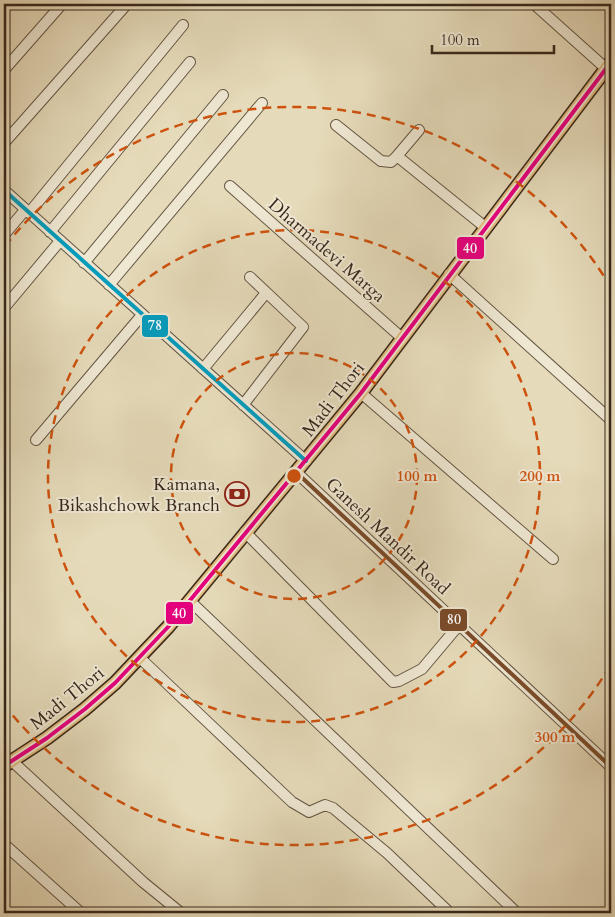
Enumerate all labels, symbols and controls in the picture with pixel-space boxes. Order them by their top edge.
scale bar [432,22,555,54]
text: 100 m [440,30,480,50]
street label: Dharmadevi Marga [263,192,391,308]
line badge: 40 [456,236,485,260]
text: 40 [463,239,477,258]
line badge: 78 [141,314,169,338]
text: 78 [148,316,162,335]
street label: Madi Thori [296,357,371,442]
text: 100 m [397,466,438,486]
text: 200 m [520,466,561,486]
centre of rings [285,467,303,485]
place label: Kamana, Bikashchowk Branch [58,472,220,518]
street label: Ganesh Mandir Road [320,472,456,601]
bank icon: Kamana, Bikashchowk Branch [224,481,250,507]
line badge: 40 [165,601,194,625]
text: 40 [172,604,186,623]
line badge: 80 [439,608,468,632]
text: 80 [447,610,461,629]
street label: Madi Thori [25,661,110,736]
text: 300 m [535,727,576,747]

